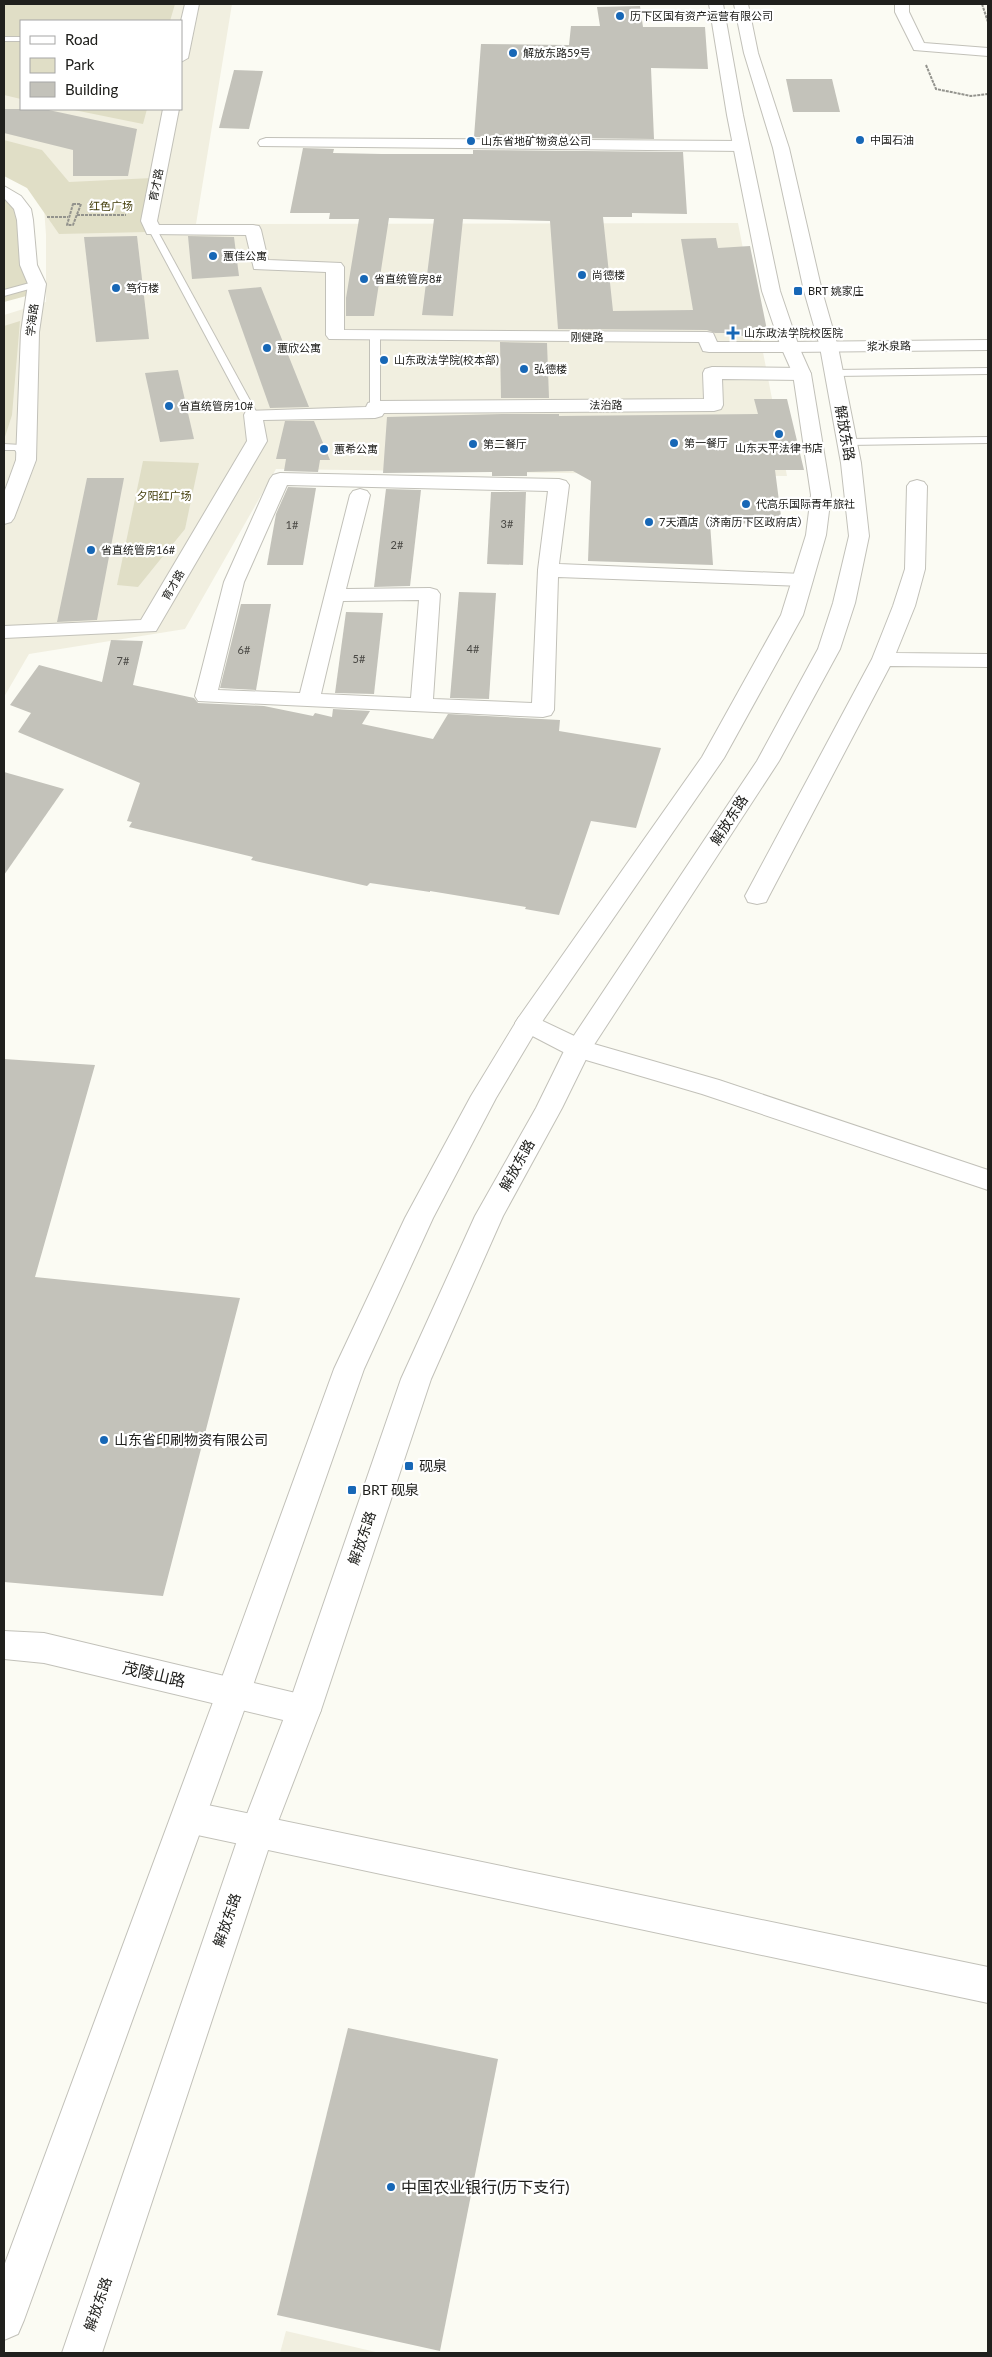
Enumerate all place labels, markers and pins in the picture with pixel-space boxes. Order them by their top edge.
place label: 历下区国有资产运营有限公司 [630,9,773,22]
marker: 历下区国有资产运营有限公司 [614,10,626,22]
place label: 解放东路59号 [523,46,591,59]
marker: 解放东路59号 [507,47,519,59]
place label: 中国石油 [870,133,914,146]
place label: 山东省地矿物资总公司 [481,134,591,147]
marker: 中国石油 [854,134,866,146]
marker: 山东省地矿物资总公司 [465,135,477,147]
place label: 蕙佳公寓 [223,249,267,262]
marker: 蕙佳公寓 [207,250,219,262]
place label: 尚德楼 [592,268,625,281]
marker: 尚德楼 [576,269,588,281]
place label: 省直统管房8# [374,272,442,285]
marker: 省直统管房8# [358,273,370,285]
place label: 笃行楼 [126,281,159,294]
marker: 笃行楼 [110,282,122,294]
place label: BRT 姚家庄 [808,284,864,297]
marker: BRT 姚家庄 [792,285,804,297]
marker: 山东政法学院校医院 [726,326,740,340]
place label: 山东政法学院校医院 [744,326,843,339]
place label: 蕙欣公寓 [277,341,321,354]
marker: 蕙欣公寓 [261,342,273,354]
place label: 山东政法学院(校本部) [394,353,499,366]
marker: 山东政法学院(校本部) [378,354,390,366]
place label: 弘德楼 [534,362,567,375]
marker: 弘德楼 [518,363,530,375]
place label: 省直统管房10# [179,399,254,412]
marker: 省直统管房10# [163,400,175,412]
marker: 山东天平法律书店 [773,428,785,440]
place label: 第一餐厅 [684,436,728,449]
place label: 第二餐厅 [483,437,527,450]
marker: 第一餐厅 [668,437,680,449]
marker: 第二餐厅 [467,438,479,450]
place label: 山东天平法律书店 [735,441,823,454]
place label: 蕙希公寓 [334,442,378,455]
marker: 蕙希公寓 [318,443,330,455]
place label: 代高乐国际青年旅社 [756,497,855,510]
marker: 代高乐国际青年旅社 [740,498,752,510]
place label: 7天酒店（济南历下区政府店） [659,515,808,528]
marker: 7天酒店（济南历下区政府店） [643,516,655,528]
place label: 省直统管房16# [101,543,176,556]
marker: 省直统管房16# [85,544,97,556]
place label: 山东省印刷物资有限公司 [114,1431,268,1448]
marker: 山东省印刷物资有限公司 [98,1434,110,1446]
place label: 砚泉 [419,1457,447,1474]
marker: 砚泉 [403,1460,415,1472]
place label: BRT 砚泉 [362,1481,419,1498]
marker: BRT 砚泉 [346,1484,358,1496]
place label: 中国农业银行(历下支行) [401,2177,570,2196]
marker: 中国农业银行(历下支行) [385,2181,397,2193]

